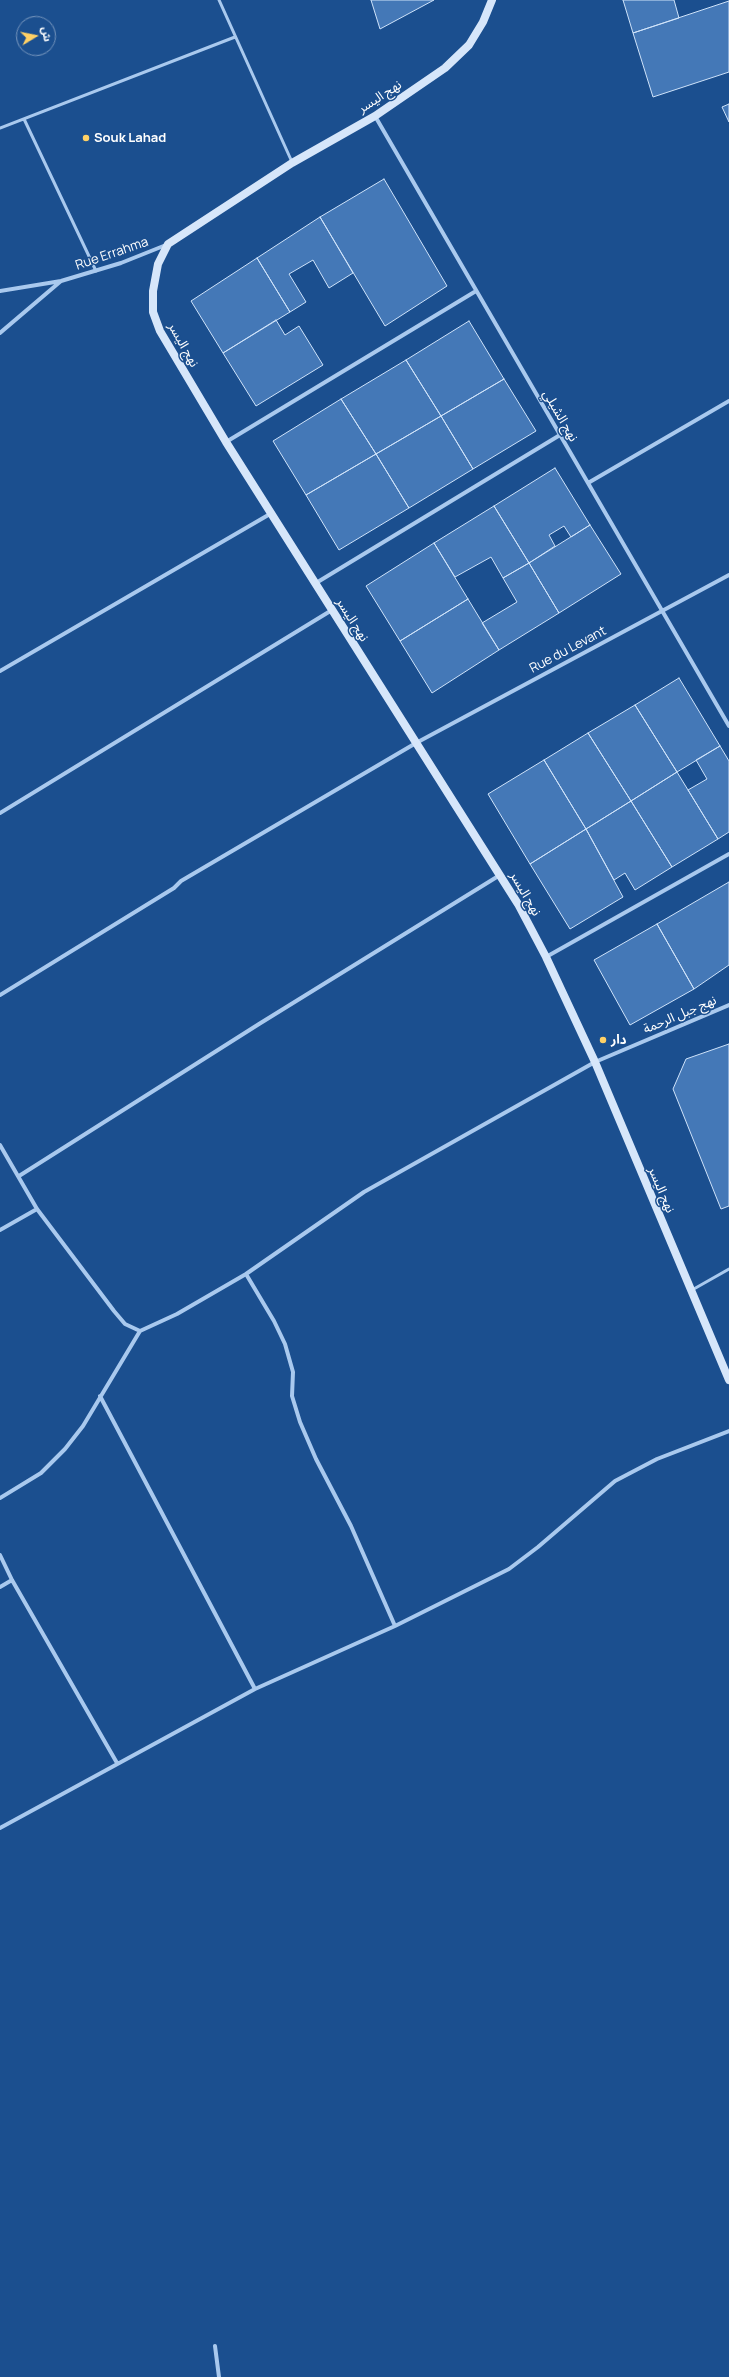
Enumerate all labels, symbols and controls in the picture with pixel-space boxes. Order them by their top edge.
north arrow [16,16,56,56]
text: ش [39,25,56,43]
street label: نهج اليسر [355,77,405,117]
place label: Souk Lahad [94,130,166,146]
marker: Souk Lahad [81,133,91,143]
street label: Rue Errahma [74,234,150,274]
street label: نهج اليسر [164,320,202,370]
street label: نهج الشيلي [539,387,581,445]
street label: نهج اليسر [332,595,372,645]
street label: Rue du Levant [527,623,609,677]
street label: نهج اليسر [506,869,544,919]
street label: نهج جبل الرحمة [641,993,719,1037]
place label: دار [611,1032,627,1048]
marker: دار [598,1035,608,1045]
street label: نهج اليسر [644,1165,678,1215]

